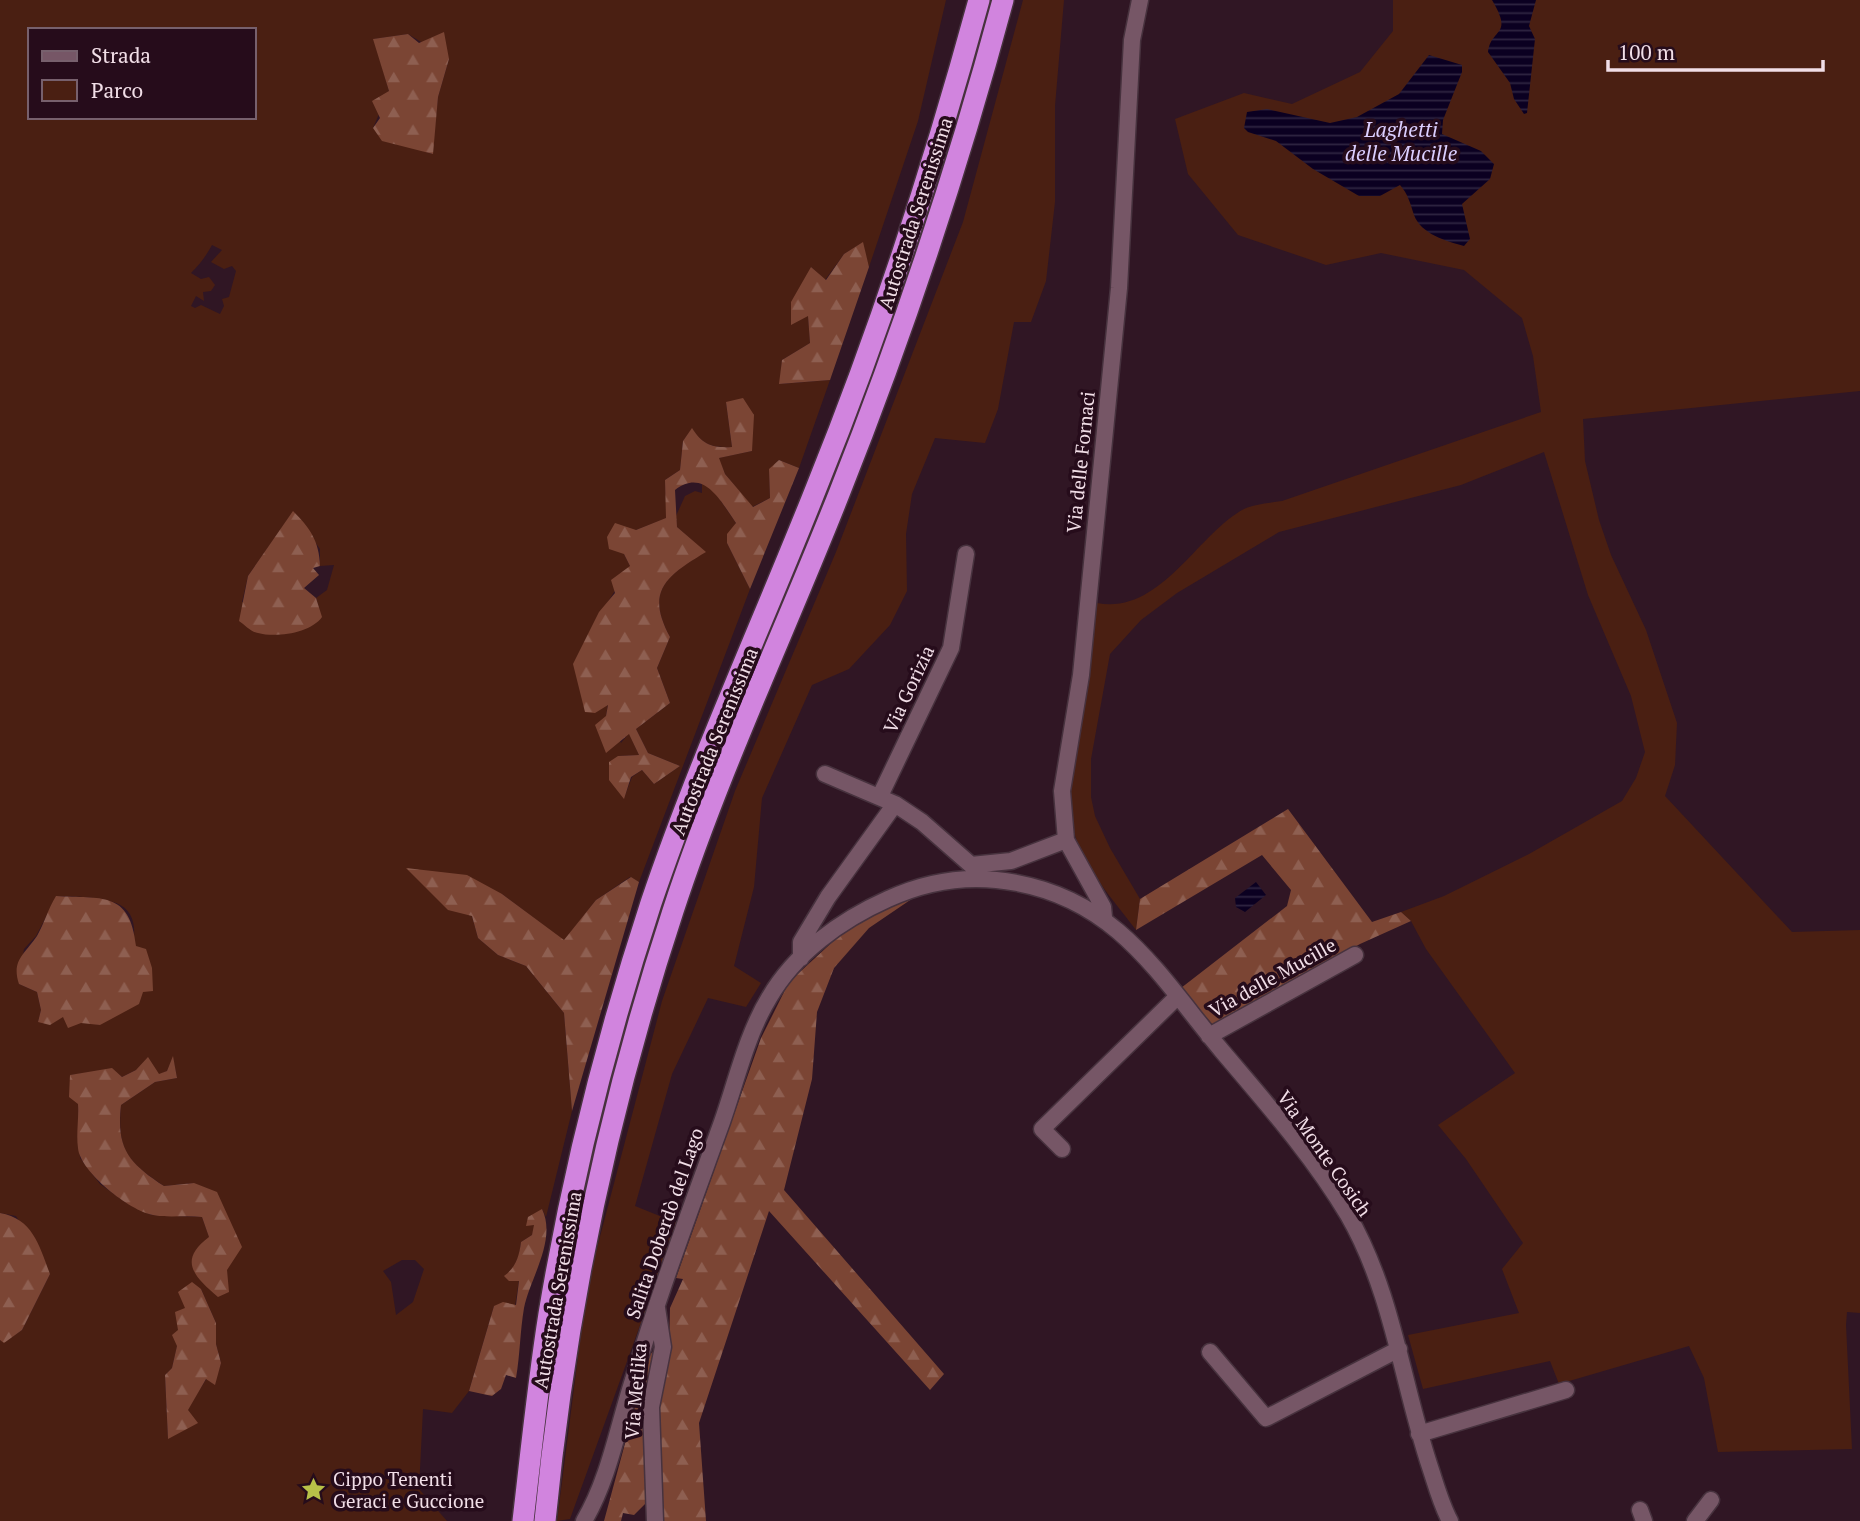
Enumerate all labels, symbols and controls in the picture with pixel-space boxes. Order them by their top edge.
legend [28,28,256,119]
scale bar [1608,28,1823,72]
text: 100 m [1618,38,1675,66]
text: Strada [91,41,151,69]
text: Parco [91,76,143,104]
street label: Autostrada Serenissima [872,114,958,312]
water label: Laghetti delle Mucille [1345,115,1458,167]
street label: Via delle Fornaci [1060,390,1100,534]
street label: Via Gorizia [877,641,939,737]
street label: Autostrada Serenissima [665,643,763,838]
street label: Via delle Mucille [1204,932,1340,1022]
street label: Via Monte Cosich [1272,1085,1378,1221]
street label: Salita Doberdò del Lago [620,1124,708,1322]
street label: Autostrada Serenissima [527,1189,587,1391]
street label: Via Metlika [618,1341,652,1440]
place label: Cippo Tenenti Geraci e Guccione [333,1466,484,1513]
place icon: Cippo Tenenti Geraci e Guccione [299,1475,327,1503]

